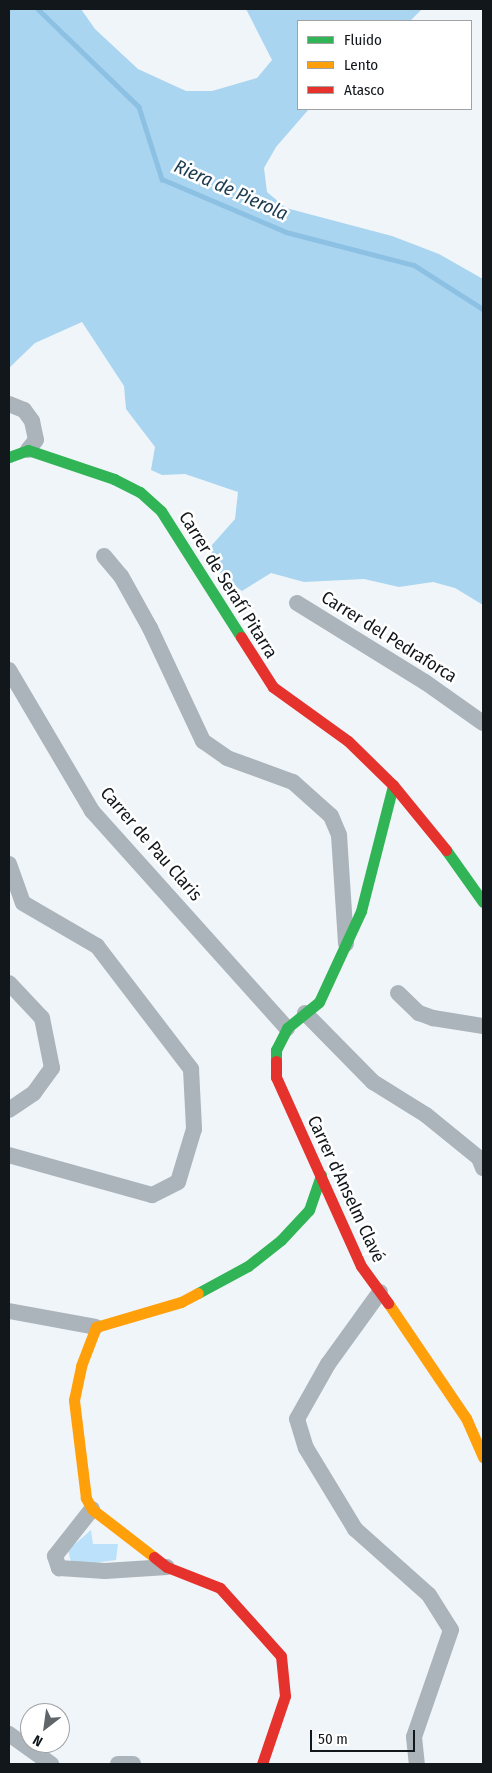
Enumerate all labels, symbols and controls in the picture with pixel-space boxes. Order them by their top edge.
legend [297,20,472,110]
text: Fluido [344,31,382,49]
text: Lento [344,56,378,74]
text: Atasco [344,81,384,99]
water label: Riera de Pierola [171,155,291,225]
street label: Carrer de Serafí Pitarra [174,508,282,662]
street label: Carrer del Pedraforca [317,587,461,687]
street label: Carrer de Pau Claris [96,783,206,905]
street label: Carrer d'Anselm Clavé [303,1112,389,1266]
north arrow [20,1703,70,1753]
scale bar [312,1720,417,1752]
text: 50 m [318,1730,348,1748]
text: N [30,1731,46,1750]

